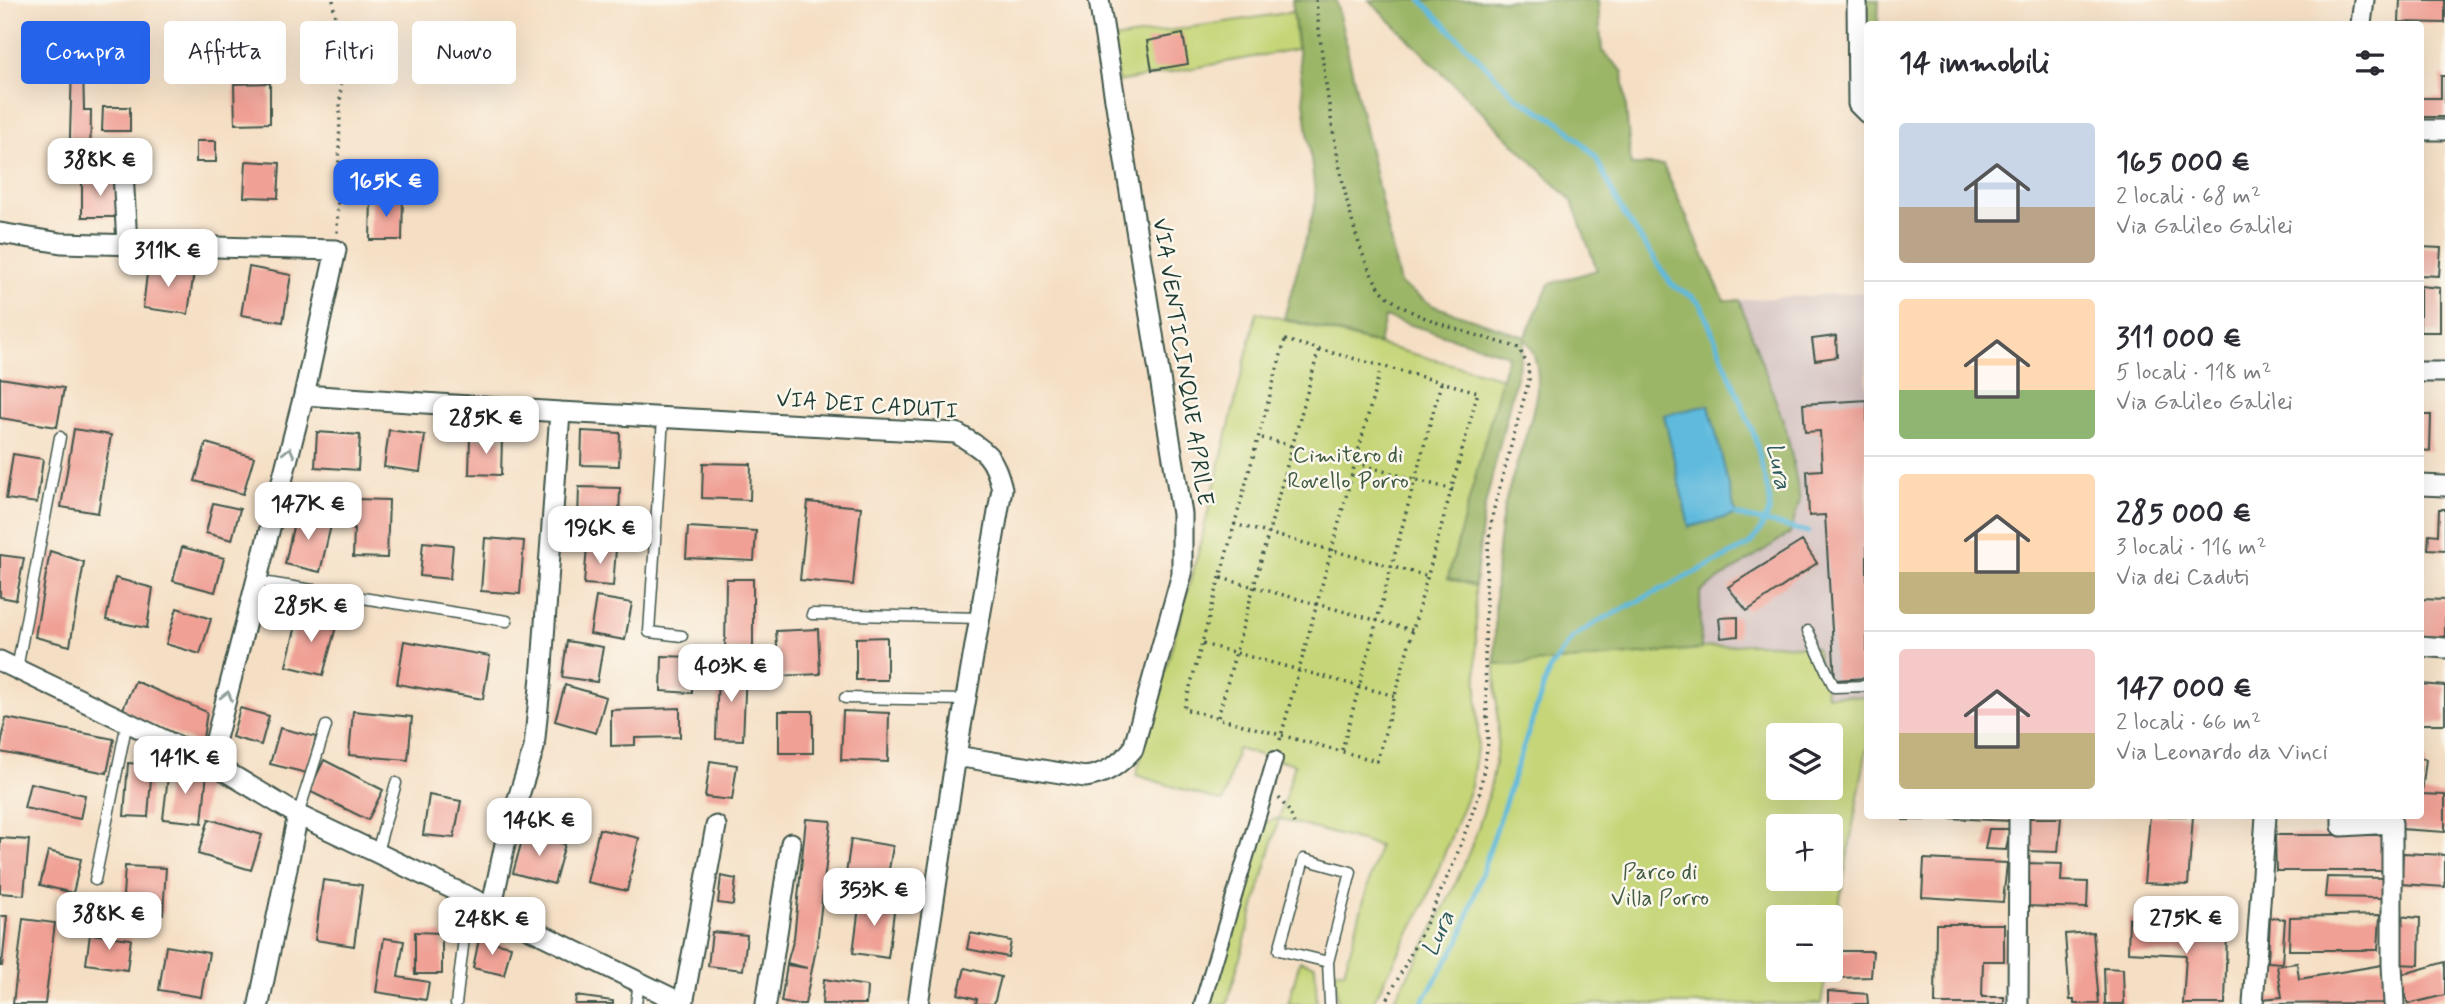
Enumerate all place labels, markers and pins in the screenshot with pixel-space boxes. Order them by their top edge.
pin: 388K € [43,138,157,198]
pin: 165K € [329,160,443,219]
pin: 311K € [111,230,225,289]
pin: 285K € [429,396,543,456]
pin: 147K € [251,482,365,542]
pin: 196K € [543,506,657,566]
pin: 285K € [254,584,368,644]
pin: 403K € [674,644,788,704]
pin: 141K € [128,736,242,796]
pin: 146K € [482,798,596,858]
pin: 353K € [817,869,931,928]
pin: 388K € [52,892,166,952]
pin: 275K € [2129,897,2243,956]
pin: 248K € [435,898,549,957]

